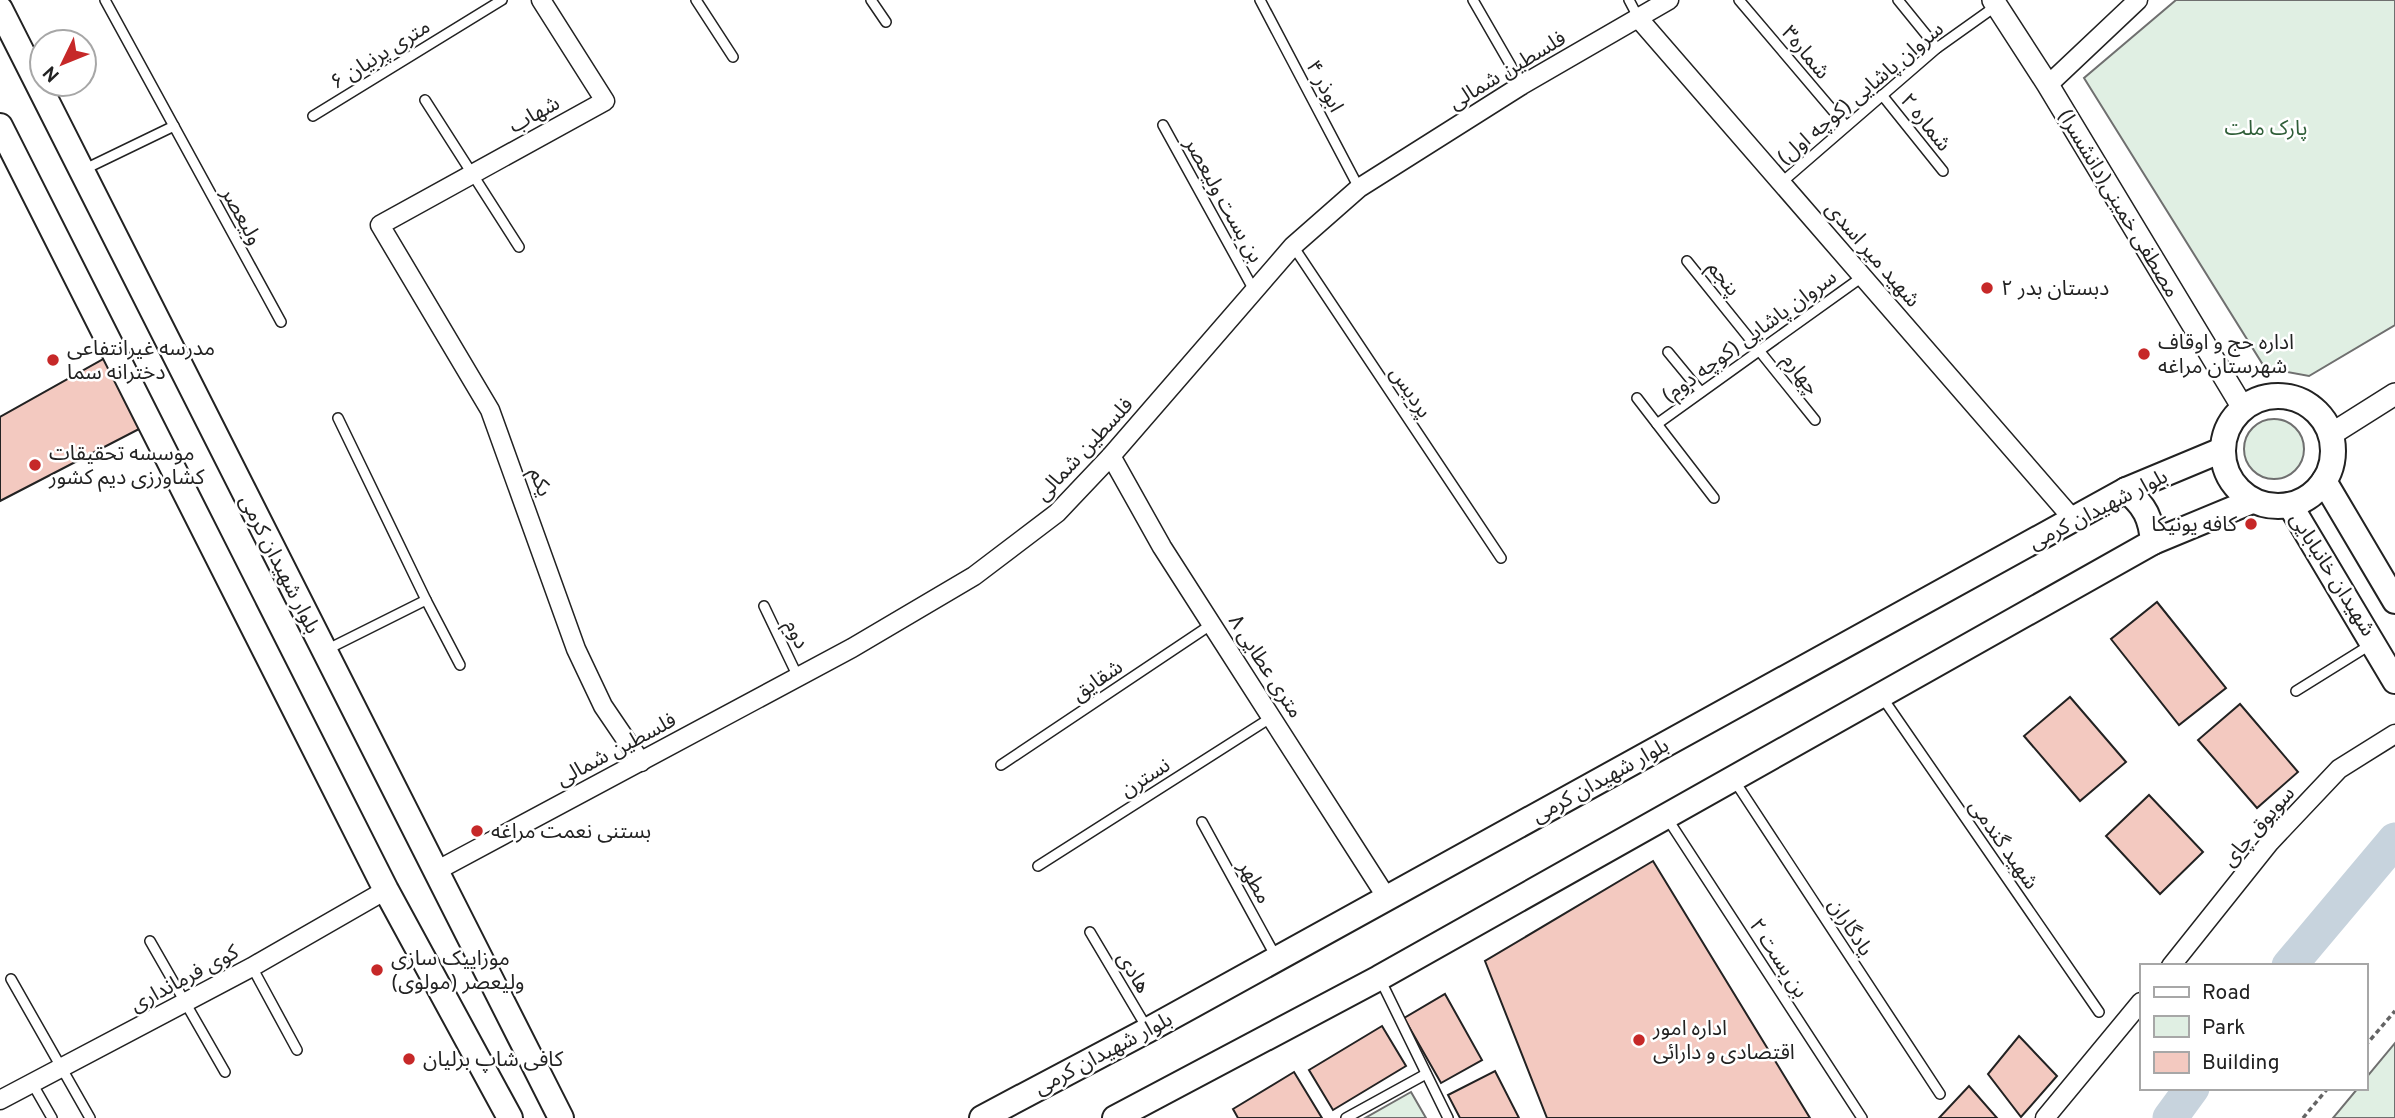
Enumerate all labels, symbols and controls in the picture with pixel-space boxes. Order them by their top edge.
street label: ۶ متری پرنیان [326,14,436,97]
street label: سروان پاشایی (کوچه اول) [1772,16,1950,172]
street label: شماره۳ [1775,20,1835,85]
street label: فلسطین شمالی [1444,26,1571,117]
north arrow [28,28,98,98]
street label: ابوذر ۴ [1299,56,1349,117]
text: N [39,60,65,86]
street label: شماره ۲ [1893,88,1956,157]
street label: شهاب [505,90,565,140]
street label: (دانشسرا)مصطفی خمینی [2051,105,2185,303]
park label: پارک ملت [2225,116,2307,143]
street label: بن بست ولیعصر [1177,132,1268,268]
street label: ولیعصر [213,182,267,250]
street label: شهید میر اسدی [1818,196,1925,314]
street label: پنجم [1700,255,1745,302]
street label: سروان پاشایی (کوچه دوم) [1657,265,1843,411]
place label: دبستان بدر ۲ [2001,276,2109,303]
marker: دبستان بدر ۲ [1979,280,1995,296]
place label: اداره حج و اوقاف شهرستان مراغه [2158,330,2294,381]
place label: مدرسه غیرانتفاعی دخترانه سما [67,336,215,387]
marker: اداره حج و اوقاف شهرستان مراغه [2136,346,2152,362]
street label: چهارم [1774,348,1825,402]
marker: مدرسه غیرانتفاعی دخترانه سما [45,352,61,368]
street label: پردیس [1383,362,1437,424]
street label: فلسطین شمالی [1030,392,1140,508]
place label: موسسه تحقیقات کشاورزی دیم کشور [48,441,205,492]
marker: موسسه تحقیقات کشاورزی دیم کشور [27,457,43,473]
street label: یکم [522,464,557,501]
street label: بلوار شهیدان کرمی [2025,464,2173,557]
street label: بلوار شهیدان کرمی [232,491,325,639]
street label: شهیدان خانبابایی [2283,508,2381,642]
place label: کافه یونیکا [2151,512,2237,539]
marker: کافه یونیکا [2243,516,2259,532]
street label: ۸ متری عطایی [1221,610,1308,724]
street label: دوم [776,615,814,654]
street label: شقایق [1067,654,1129,708]
street label: فلسطین شمالی [552,707,681,793]
street label: بلوار شهیدان کرمی [1527,733,1674,830]
street label: نسترن [1116,753,1176,804]
street label: سویوق چای [2217,781,2302,873]
street label: شهید گندمی [1962,794,2044,895]
place label: بستنی نعمت مراغه [491,819,651,846]
marker: بستنی نعمت مراغه [469,823,485,839]
street label: مطهر [1231,856,1276,909]
street label: یادگاران [1821,894,1878,962]
street label: بن بست ۲ [1742,914,1813,1004]
street label: کوی فرمانداری [126,939,244,1019]
place label: موزاییک سازی ولیعصر (مولوی) [391,946,524,997]
street label: هادی [1110,947,1156,999]
marker: موزاییک سازی ولیعصر (مولوی) [369,962,385,978]
legend [2140,964,2367,1090]
text: Road [2202,980,2251,1007]
street label: بلوار شهیدان کرمی [1030,1007,1177,1102]
text: Park [2202,1015,2245,1042]
place label: اداره امور اقتصادی و دارائی [1652,1016,1795,1067]
marker: اداره امور اقتصادی و دارائی [1631,1032,1647,1048]
place label: کافی شاپ برلیان [423,1047,563,1074]
text: Building [2202,1050,2280,1077]
marker: کافی شاپ برلیان [401,1051,417,1067]

